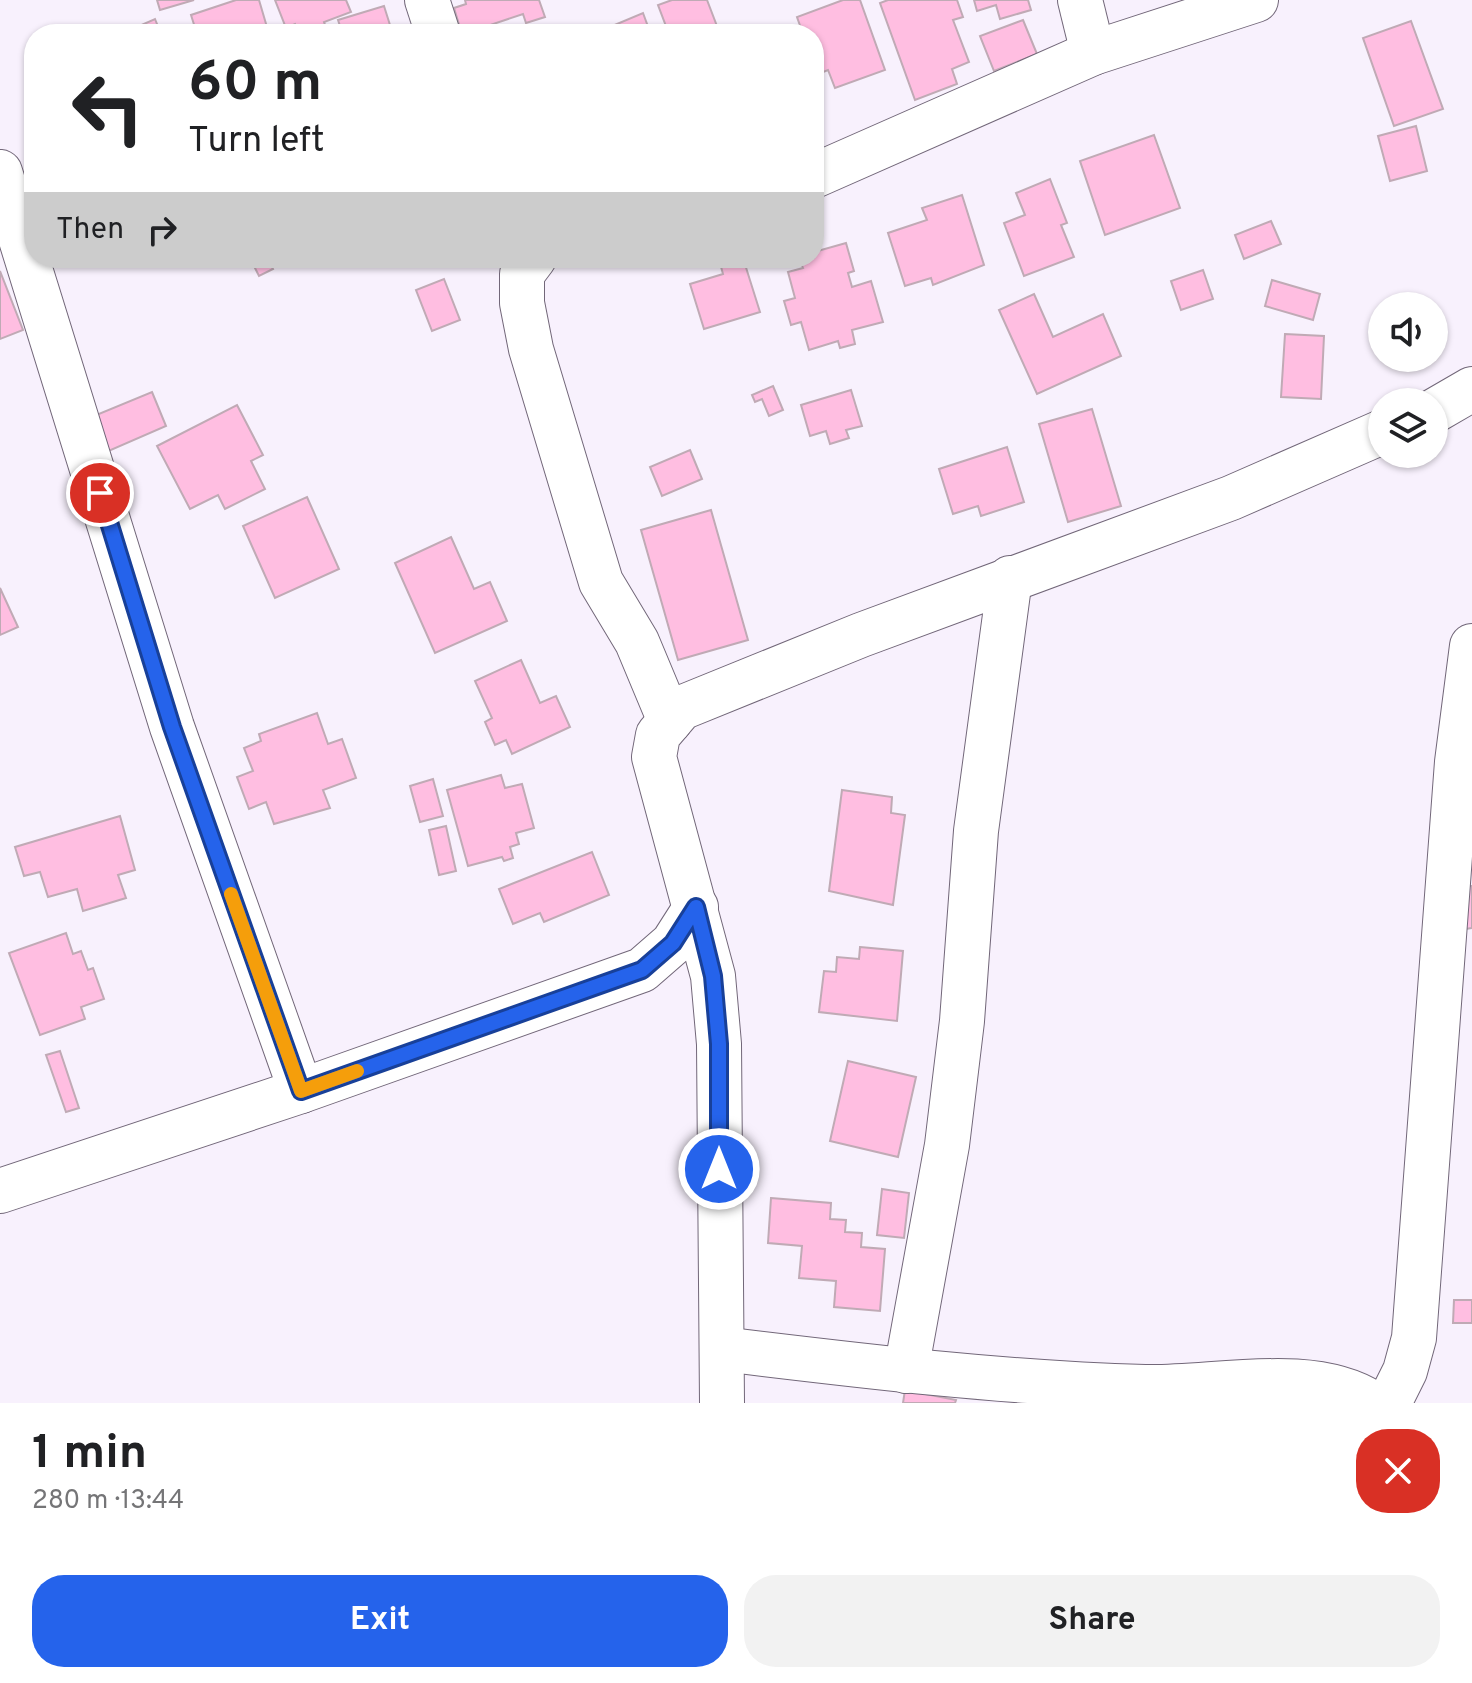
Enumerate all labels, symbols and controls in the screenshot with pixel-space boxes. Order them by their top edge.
text: 60 m [188,50,322,120]
icon: left [56,56,160,160]
text: Turn left [188,119,325,165]
icon: right [140,208,184,252]
text: Then [56,212,124,249]
map controls [1368,292,1448,468]
button: sound [1368,292,1448,372]
button: layers [1368,388,1448,468]
pin [66,459,134,527]
icon: arrive [78,471,122,515]
position arrow [677,1127,761,1211]
text: 1 min [32,1425,147,1485]
button: close [1356,1429,1440,1513]
text: 280 m · 13:44 [32,1485,184,1518]
button: Exit [32,1575,728,1667]
button: Share [744,1575,1440,1667]

